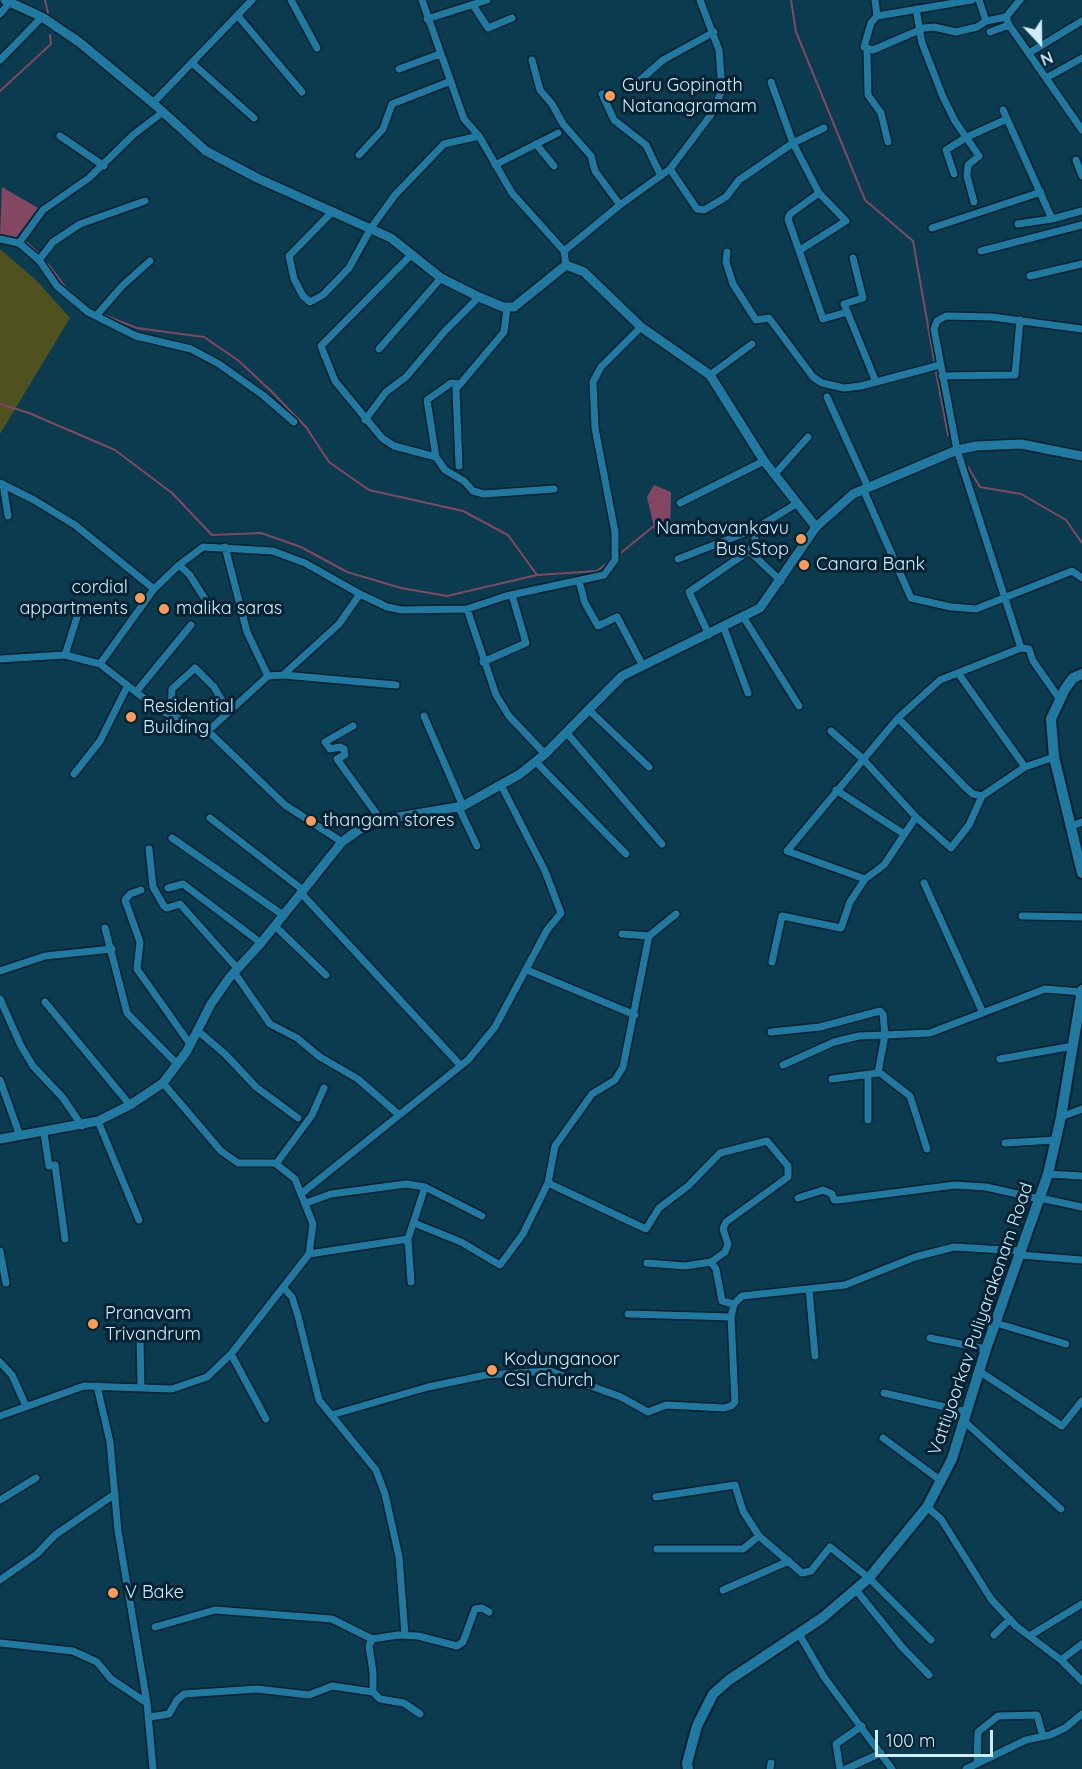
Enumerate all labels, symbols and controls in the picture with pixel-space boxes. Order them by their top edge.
north arrow [1010,12,1070,72]
text: N [1038,47,1056,70]
place label: Guru Gopinath Natanagramam [622,75,757,118]
marker: Guru Gopinath Natanagramam [603,89,617,103]
place label: Nambavankavu Bus Stop [656,518,789,560]
marker: Nambavankavu Bus Stop [794,532,808,546]
place label: Canara Bank [816,554,925,576]
marker: Canara Bank [797,558,811,572]
place label: cordial appartments [19,577,128,620]
marker: cordial appartments [133,591,147,605]
place label: malika saras [176,598,282,620]
marker: malika saras [157,602,171,616]
place label: Residential Building [143,696,234,738]
marker: Residential Building [124,710,138,724]
place label: thangam stores [323,810,454,832]
marker: thangam stores [304,814,318,828]
street label: Vattiyoorkav Puliyarakonam Road [924,1180,1038,1458]
place label: Pranavam Trivandrum [105,1303,201,1346]
marker: Pranavam Trivandrum [86,1317,100,1331]
place label: Kodunganoor CSI Church [504,1349,620,1392]
marker: Kodunganoor CSI Church [485,1363,499,1377]
place label: V Bake [125,1582,184,1604]
marker: V Bake [106,1586,120,1600]
scale bar [878,1718,996,1756]
text: 100 m [886,1729,935,1752]

